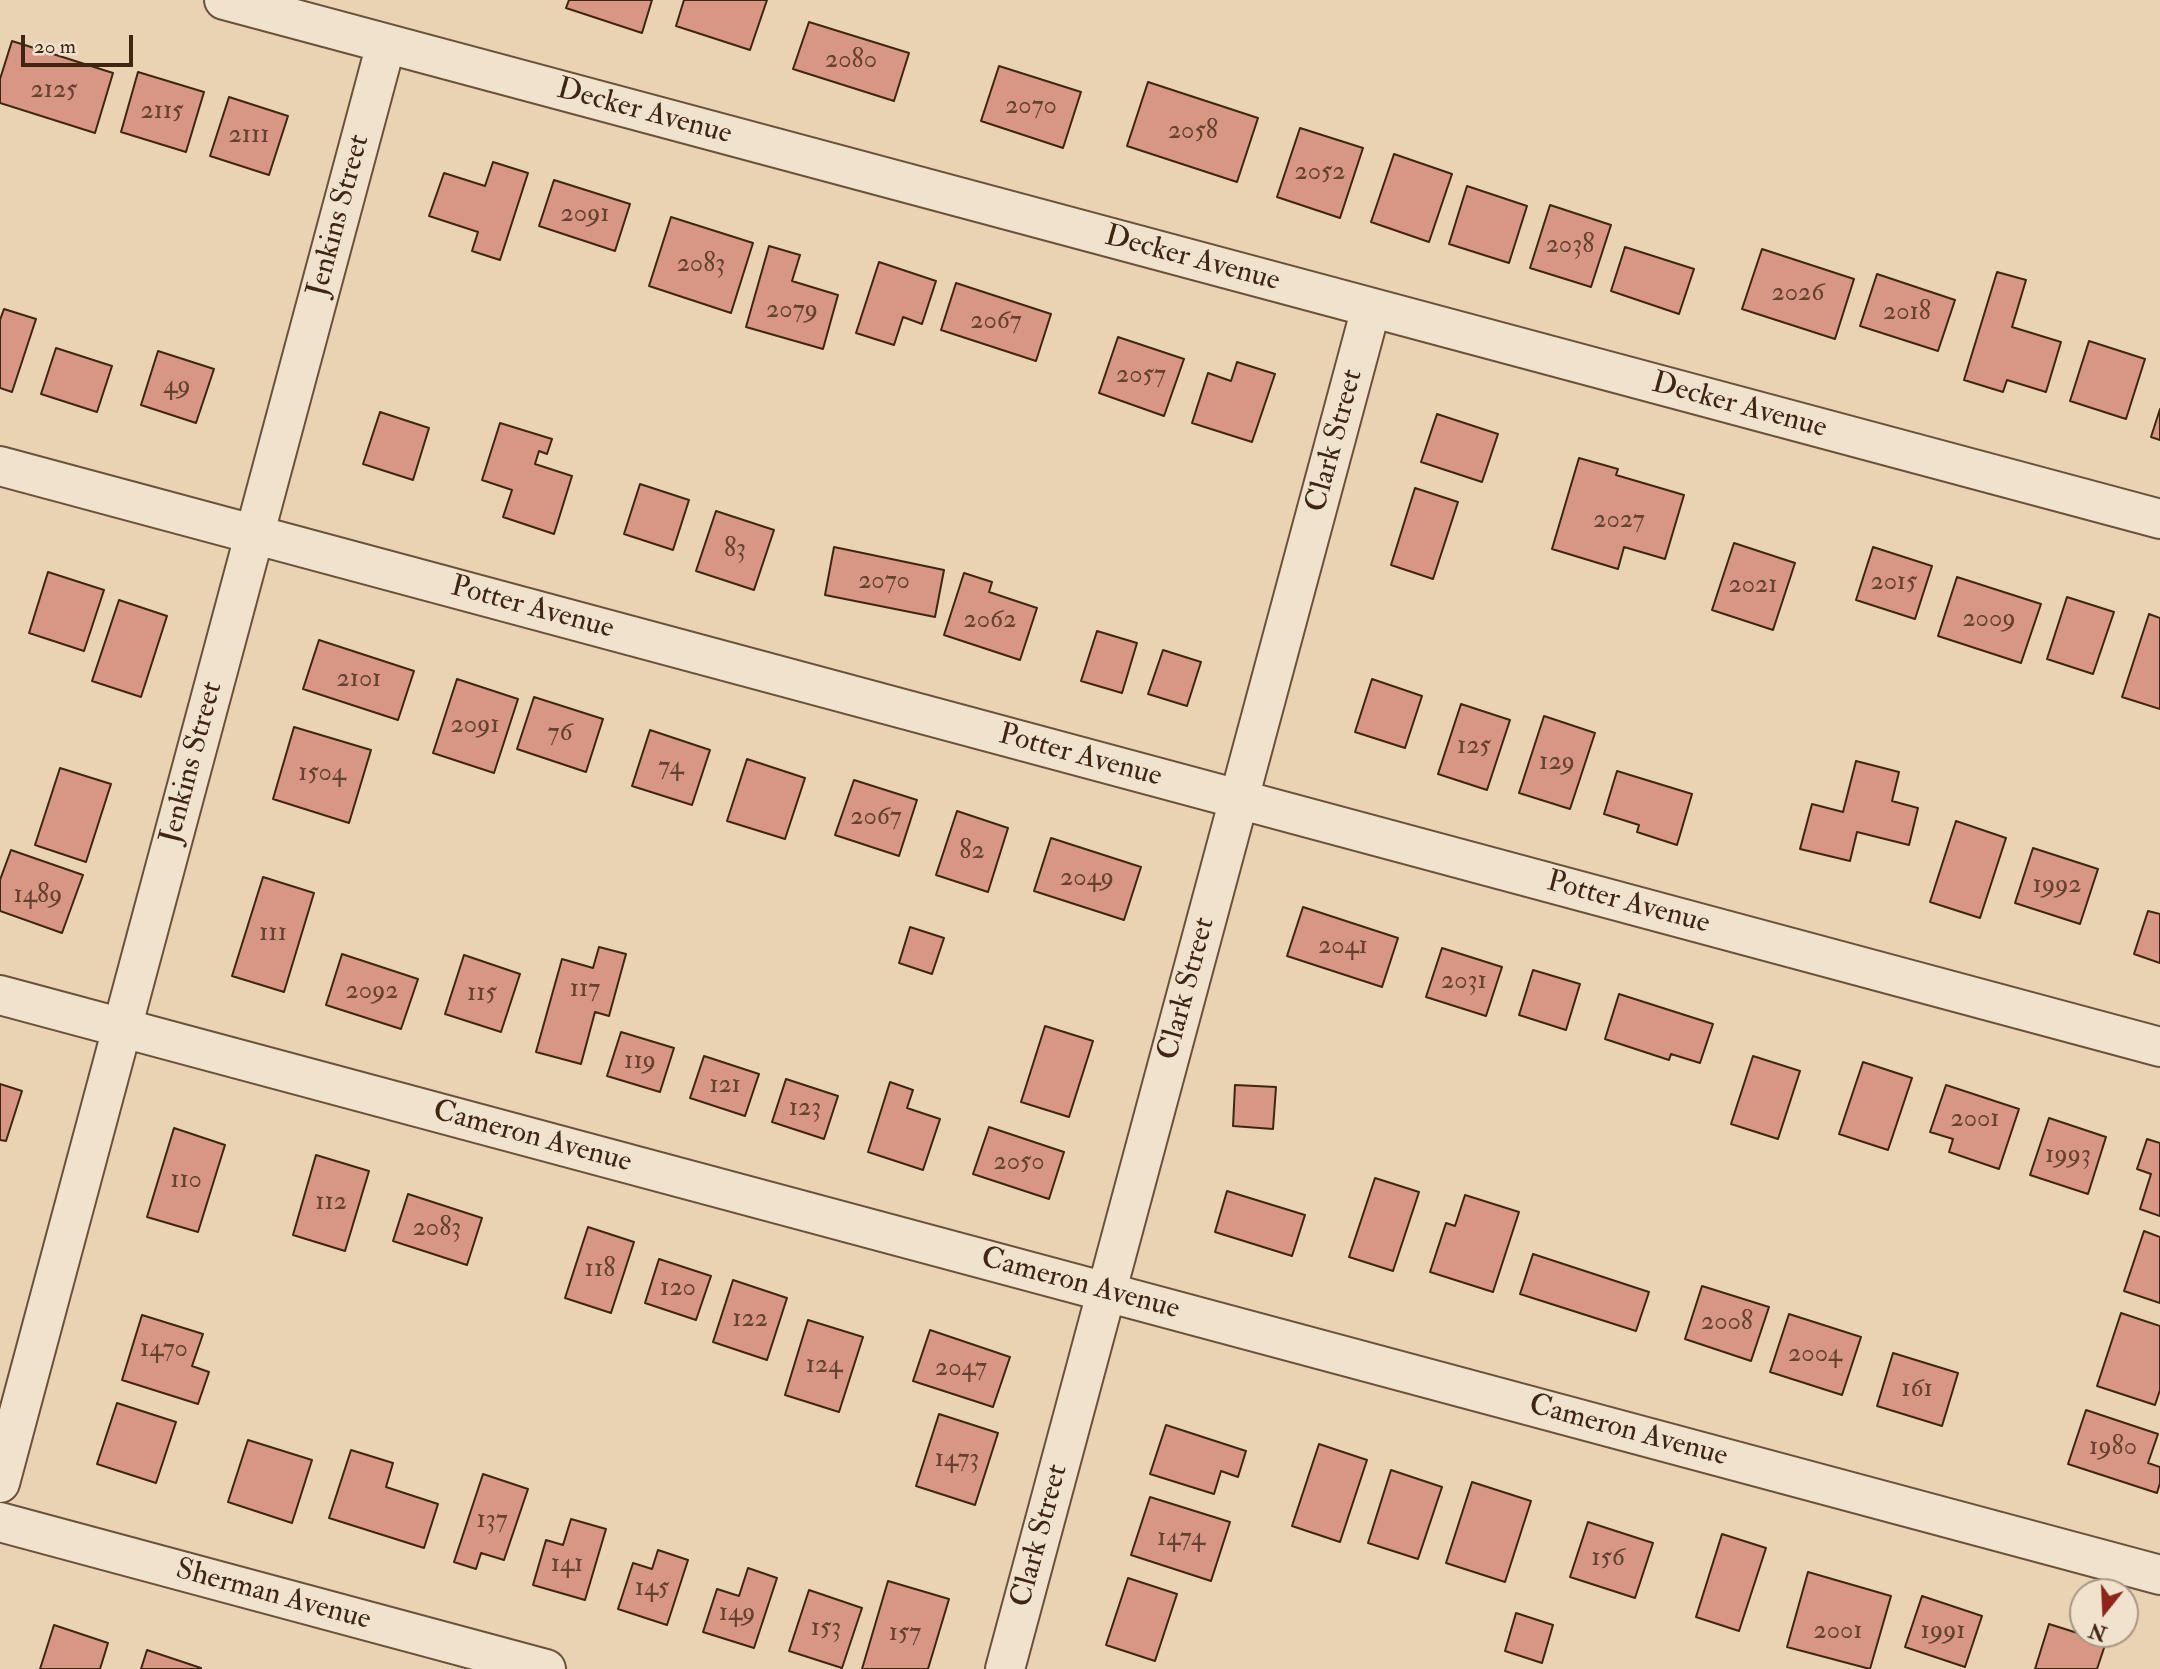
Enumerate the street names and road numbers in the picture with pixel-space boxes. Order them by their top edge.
street label: Decker Avenue [552,72,736,154]
street label: Jenkins Street [301,131,379,301]
street label: Decker Avenue [1100,219,1284,301]
street label: Clark Street [1300,366,1372,516]
street label: Decker Avenue [1647,366,1831,448]
street label: Potter Avenue [446,570,618,648]
street label: Jenkins Street [154,678,232,848]
street label: Potter Avenue [994,718,1166,796]
street label: Potter Avenue [1542,865,1714,943]
street label: Clark Street [1152,914,1224,1064]
street label: Cameron Avenue [429,1094,635,1182]
street label: Cameron Avenue [977,1241,1183,1329]
street label: Cameron Avenue [1525,1388,1731,1476]
street label: Clark Street [1005,1461,1077,1611]
street label: Sherman Avenue [172,1553,374,1639]

